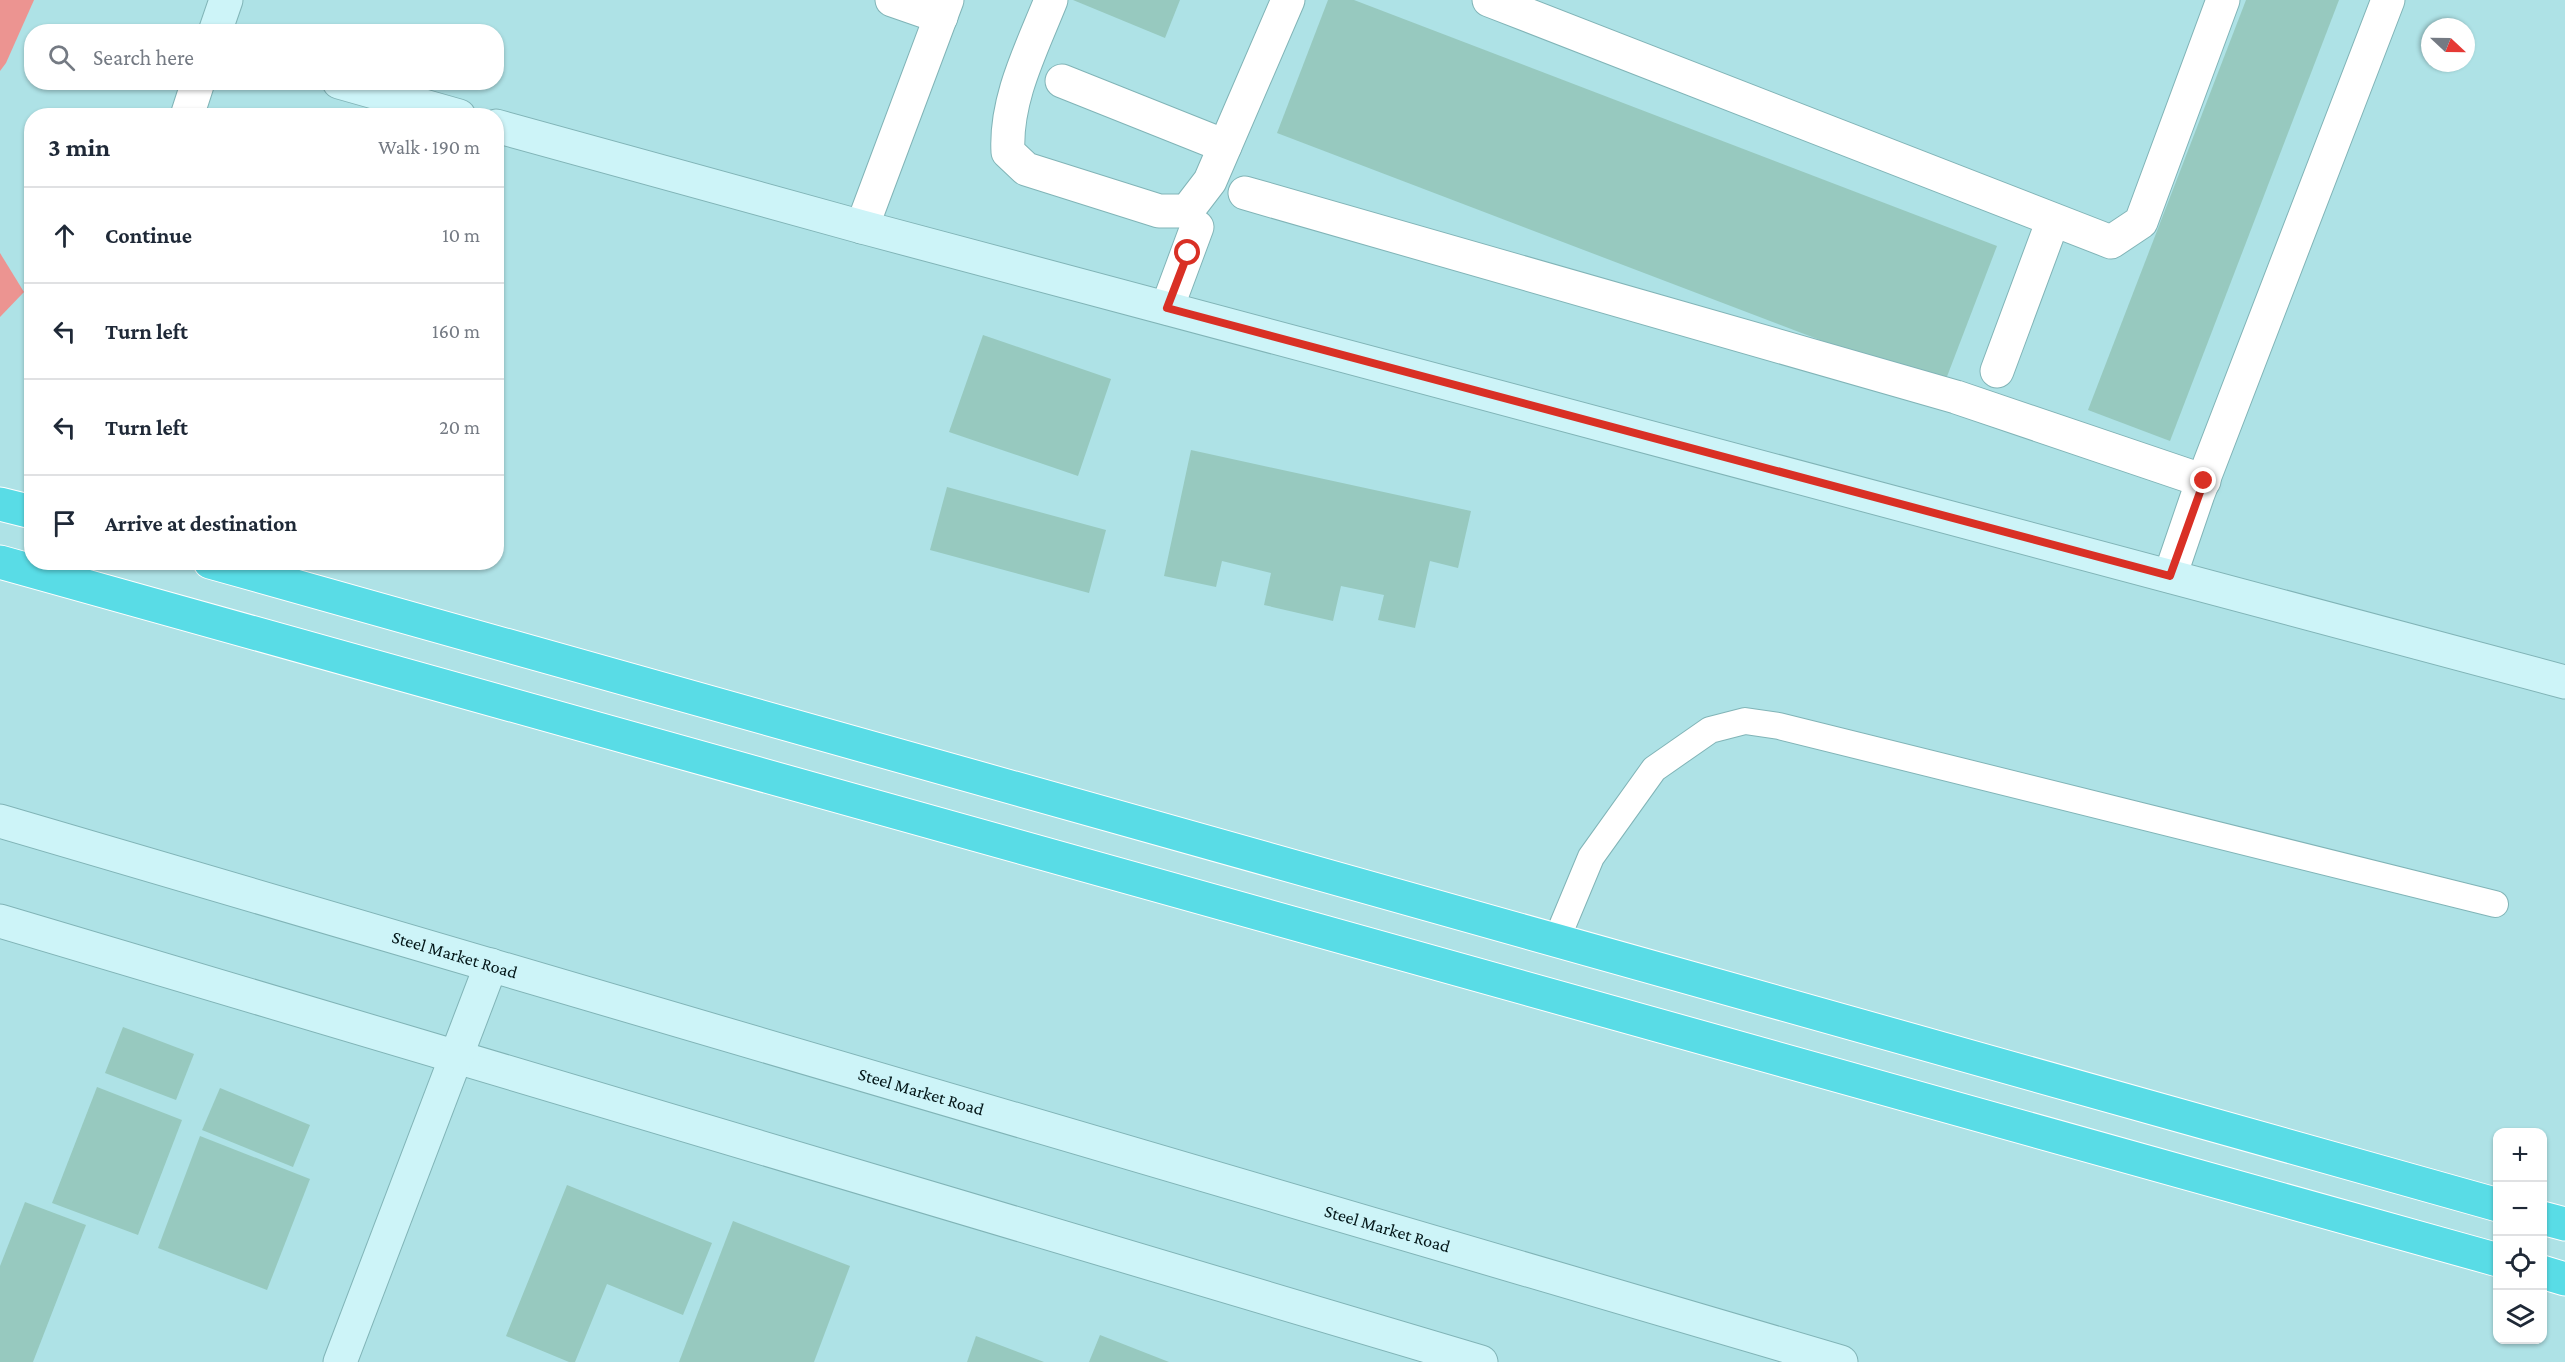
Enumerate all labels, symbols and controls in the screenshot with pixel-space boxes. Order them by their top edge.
north arrow [2421,18,2475,72]
search box [24,24,504,90]
icon: search [45,41,78,74]
text: Search here [93,45,194,70]
text: 3 min [48,133,110,162]
text: Walk · 190 m [378,136,480,158]
icon: ahead [48,219,81,252]
text: Continue [105,223,192,248]
text: 10 m [442,224,480,246]
route start [1174,239,1200,265]
icon: left [48,315,81,348]
text: Turn left [105,319,188,344]
text: 160 m [432,320,480,342]
icon: left [48,411,81,444]
text: Turn left [105,415,188,440]
text: 20 m [439,416,480,438]
route end [2190,467,2216,493]
icon: arrive [48,507,81,540]
text: Arrive at destination [105,511,297,536]
street label: Steel Market Road [390,927,520,983]
street label: Steel Market Road [856,1064,987,1120]
map controls [2493,1128,2547,1344]
button: + [2493,1128,2547,1182]
button: − [2493,1182,2547,1236]
street label: Steel Market Road [1322,1201,1453,1257]
button: locate [2493,1236,2547,1290]
button: layers [2493,1290,2547,1344]

